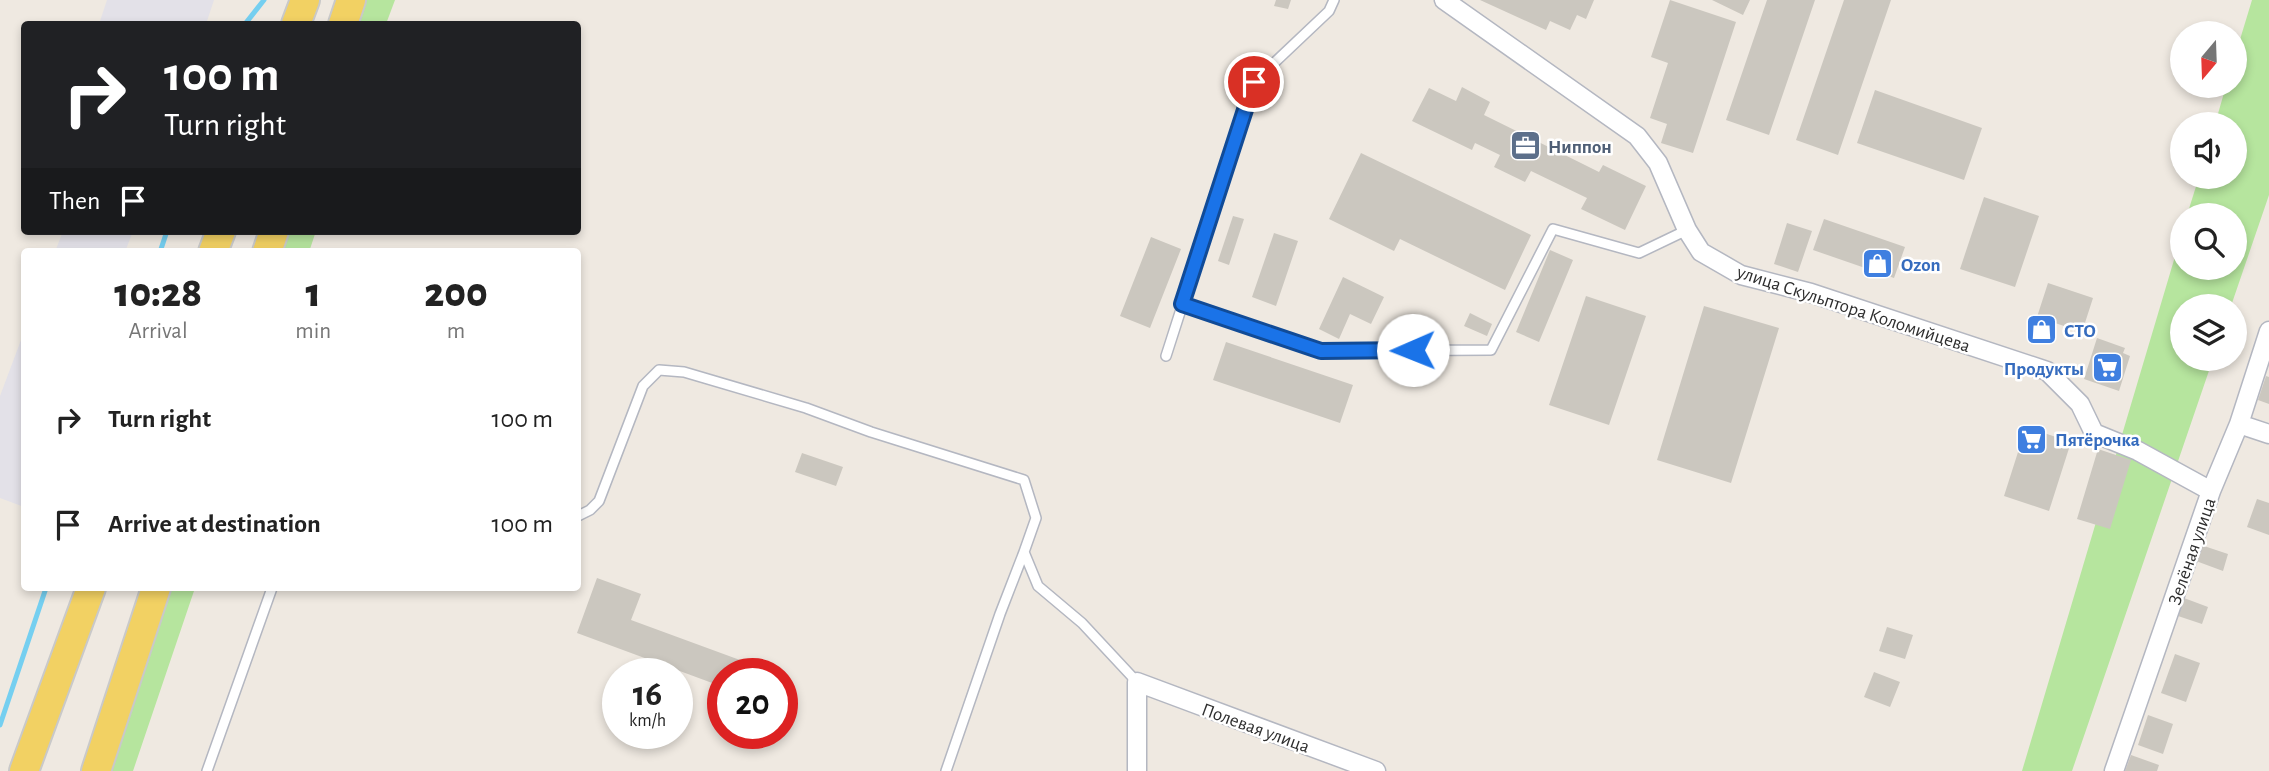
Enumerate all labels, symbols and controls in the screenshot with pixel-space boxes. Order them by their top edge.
north arrow [2170,21,2247,98]
map controls [2170,21,2247,371]
icon: right [49,49,140,140]
text: 100 m [164,51,280,100]
pin [1224,52,1284,112]
icon: arrive [1235,63,1273,101]
text: Turn right [164,109,286,141]
button: sound [2170,112,2247,189]
office icon: Ниппон [1508,129,1542,163]
place label: Ниппон [1548,138,1612,157]
icon: arrive [114,182,152,220]
text: Then [49,188,100,214]
button: search [2170,203,2247,280]
shop icon: Ozon [1861,247,1895,281]
place label: Ozon [1901,256,1940,275]
street label: улица Скульптора Коломийцева [1734,262,1973,356]
text: 10:28 [114,272,202,314]
text: 1 [305,272,321,314]
text: 200 [424,272,488,314]
button: layers [2170,294,2247,371]
position arrow [1376,313,1450,387]
shop icon: СТО [2024,313,2058,347]
text: Arrival [129,320,188,343]
text: min [295,320,331,343]
text: m [447,320,465,343]
place label: СТО [2064,322,2096,341]
supermarket icon: Продукты [2090,351,2124,385]
place label: Продукты [2004,360,2084,379]
icon: right [49,401,87,439]
text: Turn right [108,406,211,432]
text: 100 m [492,406,553,432]
supermarket icon: Пятёрочка [2015,422,2049,456]
place label: Пятёрочка [2055,431,2140,450]
street label: Зелёная улица [2165,495,2220,608]
icon: arrive [49,506,87,544]
text: Arrive at destination [108,511,321,537]
text: 100 m [492,511,553,537]
speed limit sign: 20 [707,658,798,749]
text: 16 [633,677,662,712]
street label: Полевая улица [1199,700,1312,757]
text: km/h [629,712,666,730]

